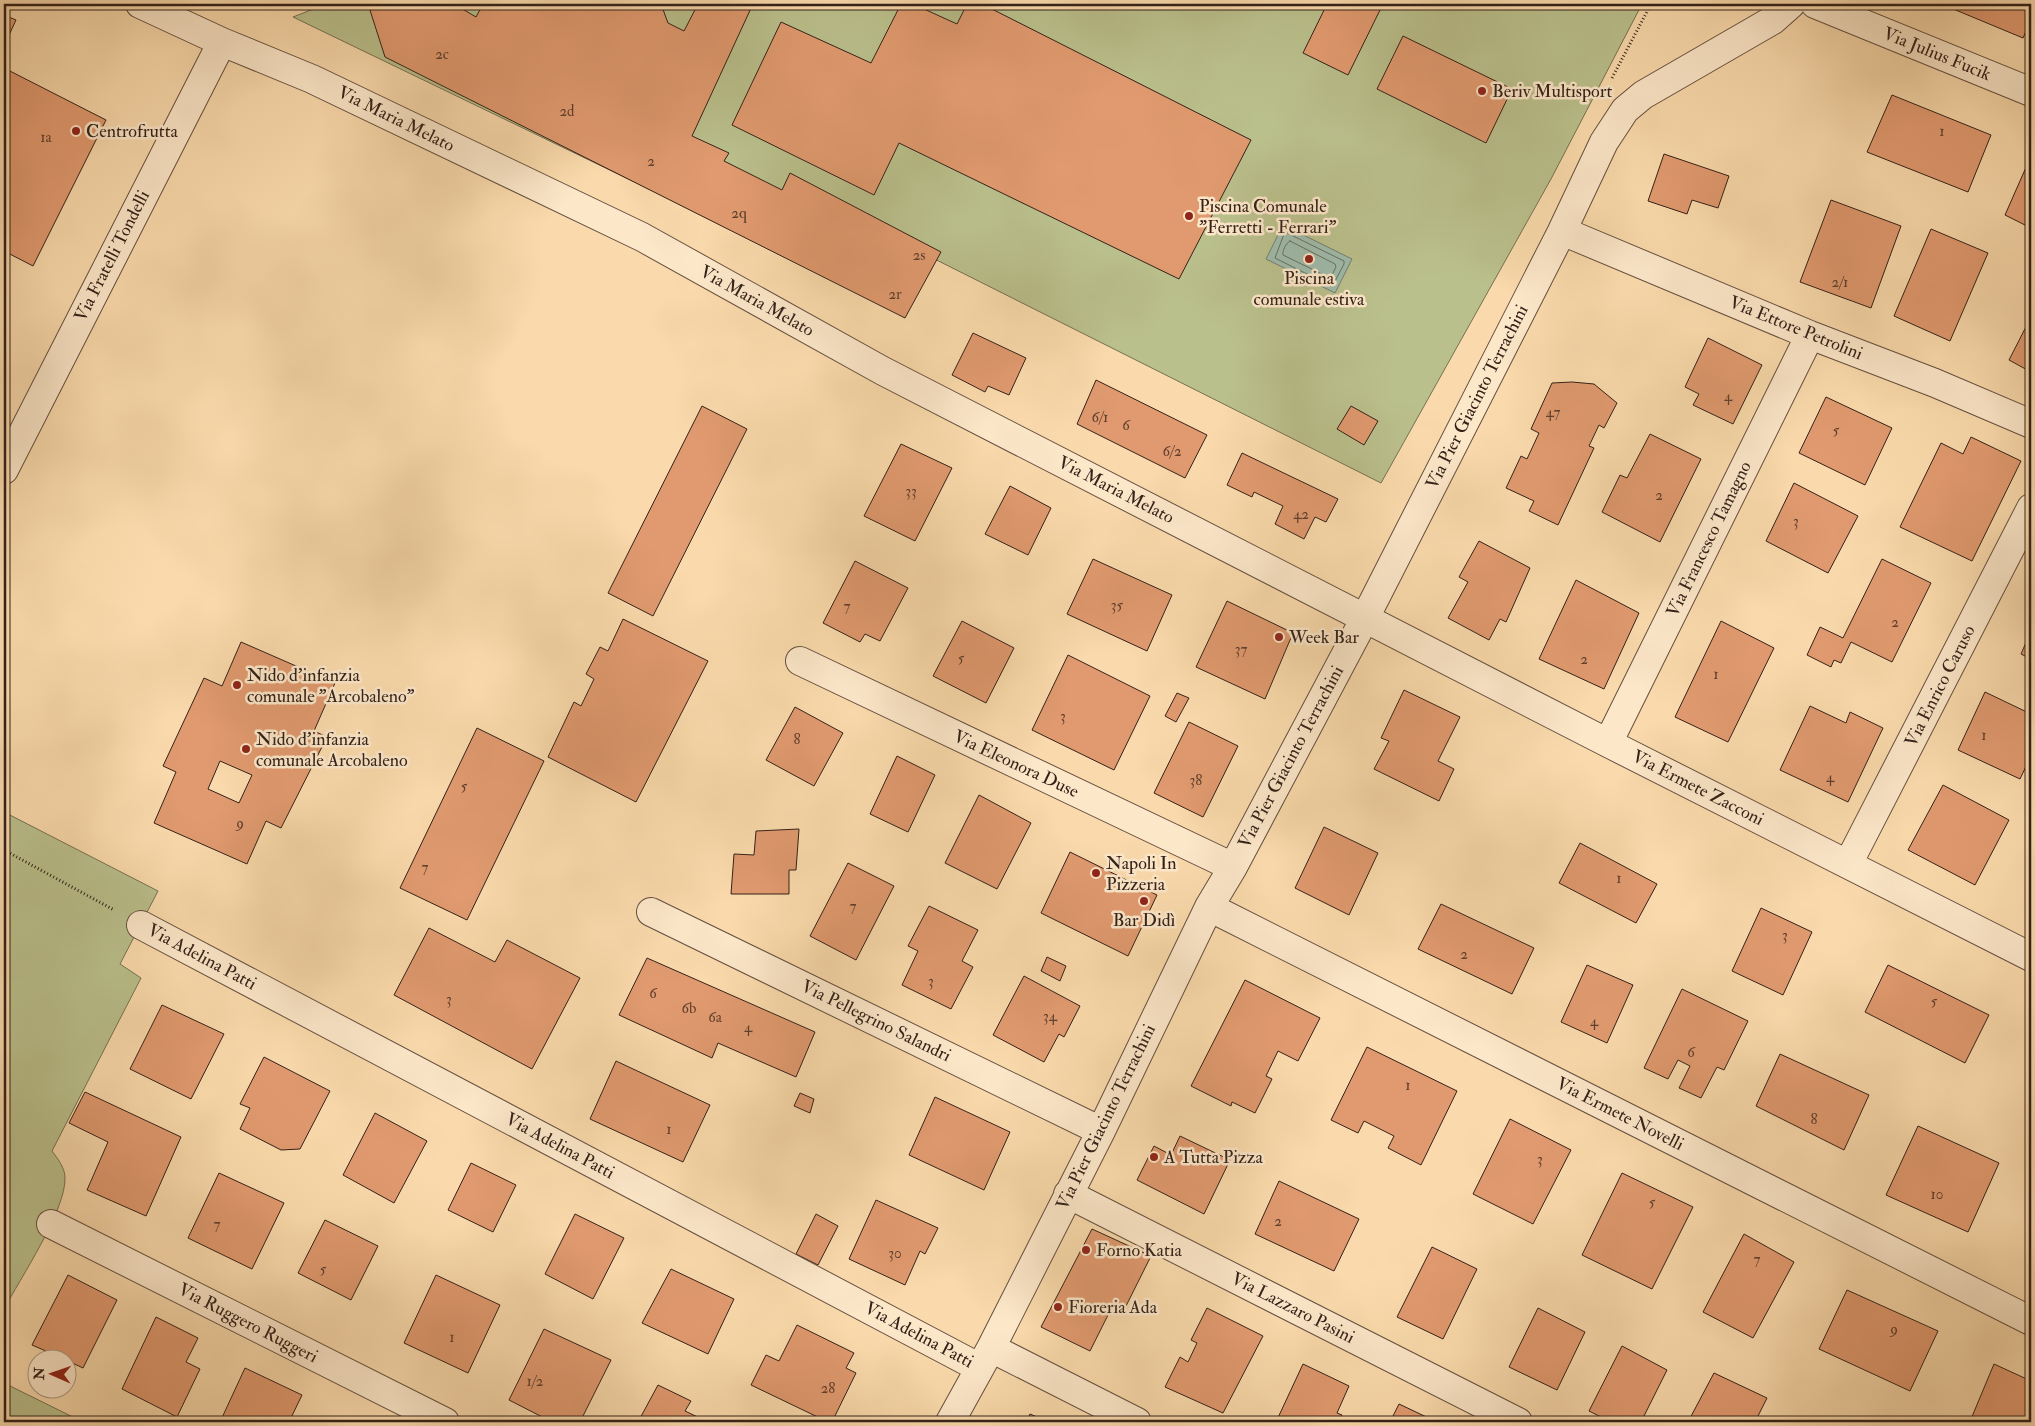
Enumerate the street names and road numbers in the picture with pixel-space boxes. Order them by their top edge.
street label: Via Julius Fucik [1880,22,1995,86]
street label: Via Maria Melato [334,81,458,157]
street label: Via Fratelli Tondelli [69,186,155,325]
street label: Via Maria Melato [696,260,818,342]
street label: Via Ettore Petrolini [1726,291,1866,365]
street label: Via Pier Giacinto Terrachini [1421,301,1534,493]
street label: Via Maria Melato [1054,451,1178,529]
street label: Via Francesco Tamagno [1661,457,1757,621]
street label: Via Enrico Caruso [1899,621,1981,751]
street label: Via Pier Giacinto Terrachini [1233,662,1349,852]
street label: Via Eleonora Duse [950,725,1083,803]
street label: Via Ermete Zacconi [1628,745,1768,831]
street label: Via Adelina Patti [143,919,261,995]
street label: Via Pellegrino Salandri [797,975,955,1067]
street label: Via Pier Giacinto Terrachini [1051,1020,1161,1214]
street label: Via Ermete Novelli [1552,1072,1688,1156]
street label: Via Adelina Patti [501,1108,619,1184]
street label: Via Lazzaro Pasini [1227,1267,1359,1349]
street label: Via Ruggero Ruggeri [174,1278,322,1368]
street label: Via Adelina Patti [860,1297,978,1373]

